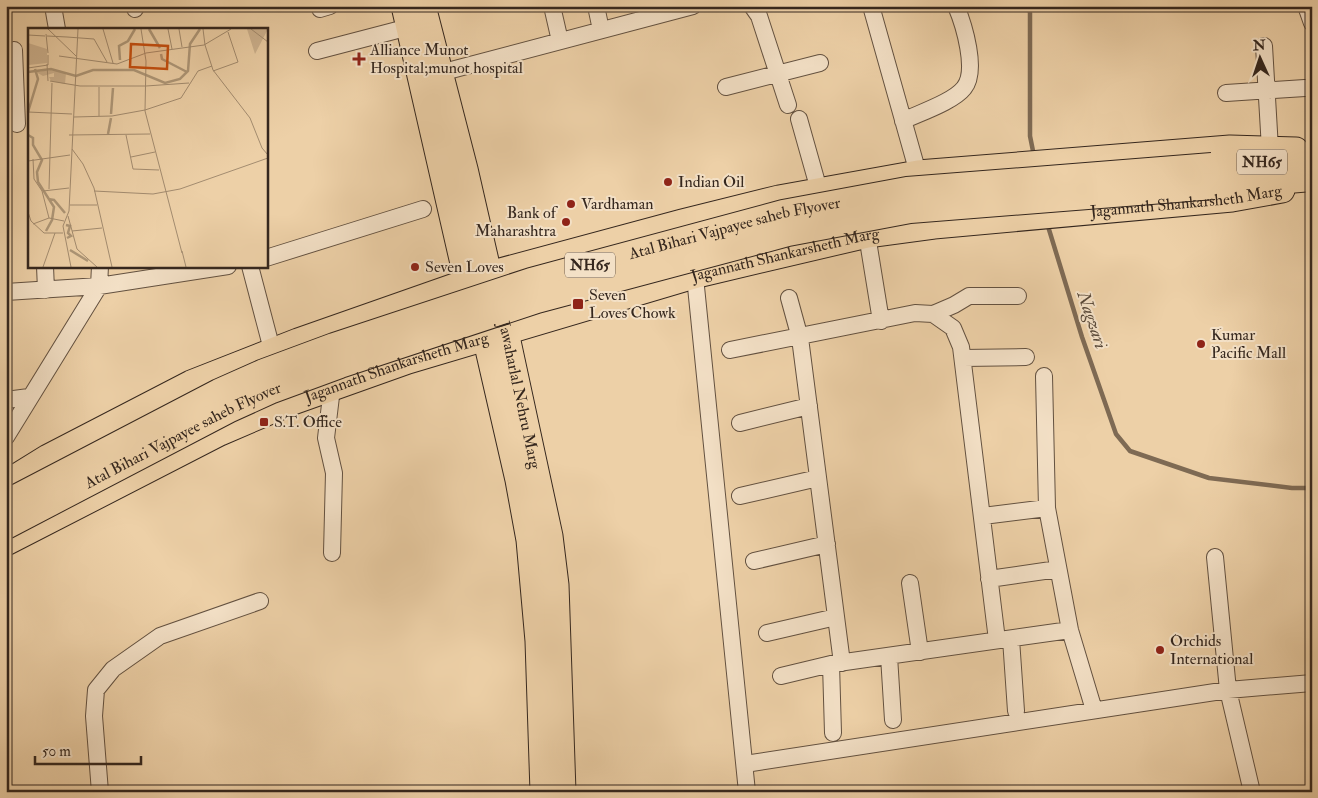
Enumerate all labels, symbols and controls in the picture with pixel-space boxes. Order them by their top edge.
inset map [28,28,268,268]
north arrow [1236,32,1286,82]
text: N [1252,37,1267,54]
place label: Alliance Munot Hospital;munot hospital [369,40,523,79]
marker: Alliance Munot Hospital;munot hospital [352,52,366,66]
road number: NH65 [1237,150,1287,174]
place label: Indian Oil [678,172,744,192]
marker: Indian Oil [662,176,674,188]
street label: Jagannath Shankarsheth Marg [1088,180,1284,223]
street label: Atal Bihari Vajpayee saheb Flyover [626,193,842,264]
place label: Vardhaman [581,194,654,214]
marker: Vardhaman [565,198,577,210]
place label: Bank of Maharashtra [475,203,559,241]
marker: Bank of Maharashtra [560,216,572,228]
street label: Jagannath Shankarsheth Marg [688,223,881,288]
road number: NH65 [565,252,615,278]
place label: Seven Loves [425,257,504,277]
marker: Seven Loves [409,261,421,273]
place label: Seven Loves Chowk [589,285,676,323]
water label: Nagzari [1071,287,1113,352]
marker: Seven Loves Chowk [571,297,585,311]
street label: Jawaharlal Nehru Marg [492,318,545,472]
place label: Kumar Pacific Mall [1211,325,1286,363]
street label: Jagannath Shankarsheth Marg [301,327,492,408]
marker: Kumar Pacific Mall [1195,338,1207,350]
street label: Atal Bihari Vajpayee saheb Flyover [80,378,284,494]
place label: S.T. Office [274,412,342,432]
marker: S.T. Office [258,416,270,428]
place label: Orchids International [1170,631,1253,669]
marker: Orchids International [1154,644,1166,656]
scale bar [35,733,141,765]
text: 50 m [42,742,71,761]

